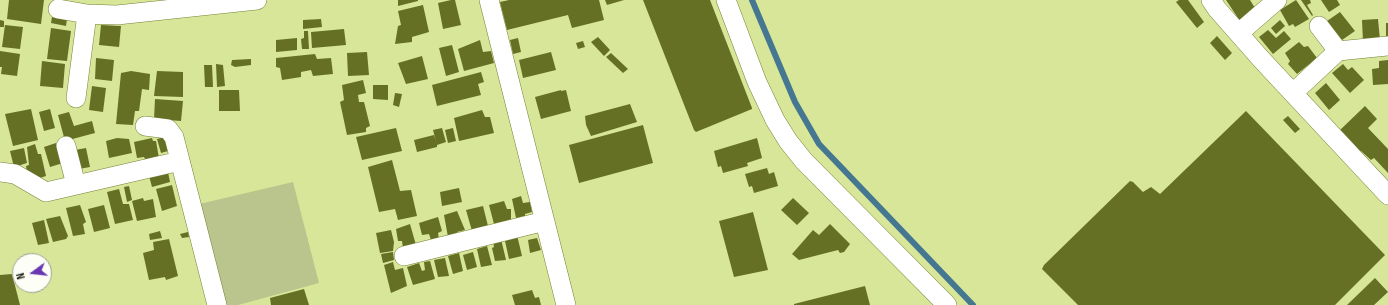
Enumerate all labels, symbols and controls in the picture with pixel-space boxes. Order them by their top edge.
north arrow [12,253,52,293]
text: N [14,271,28,280]

